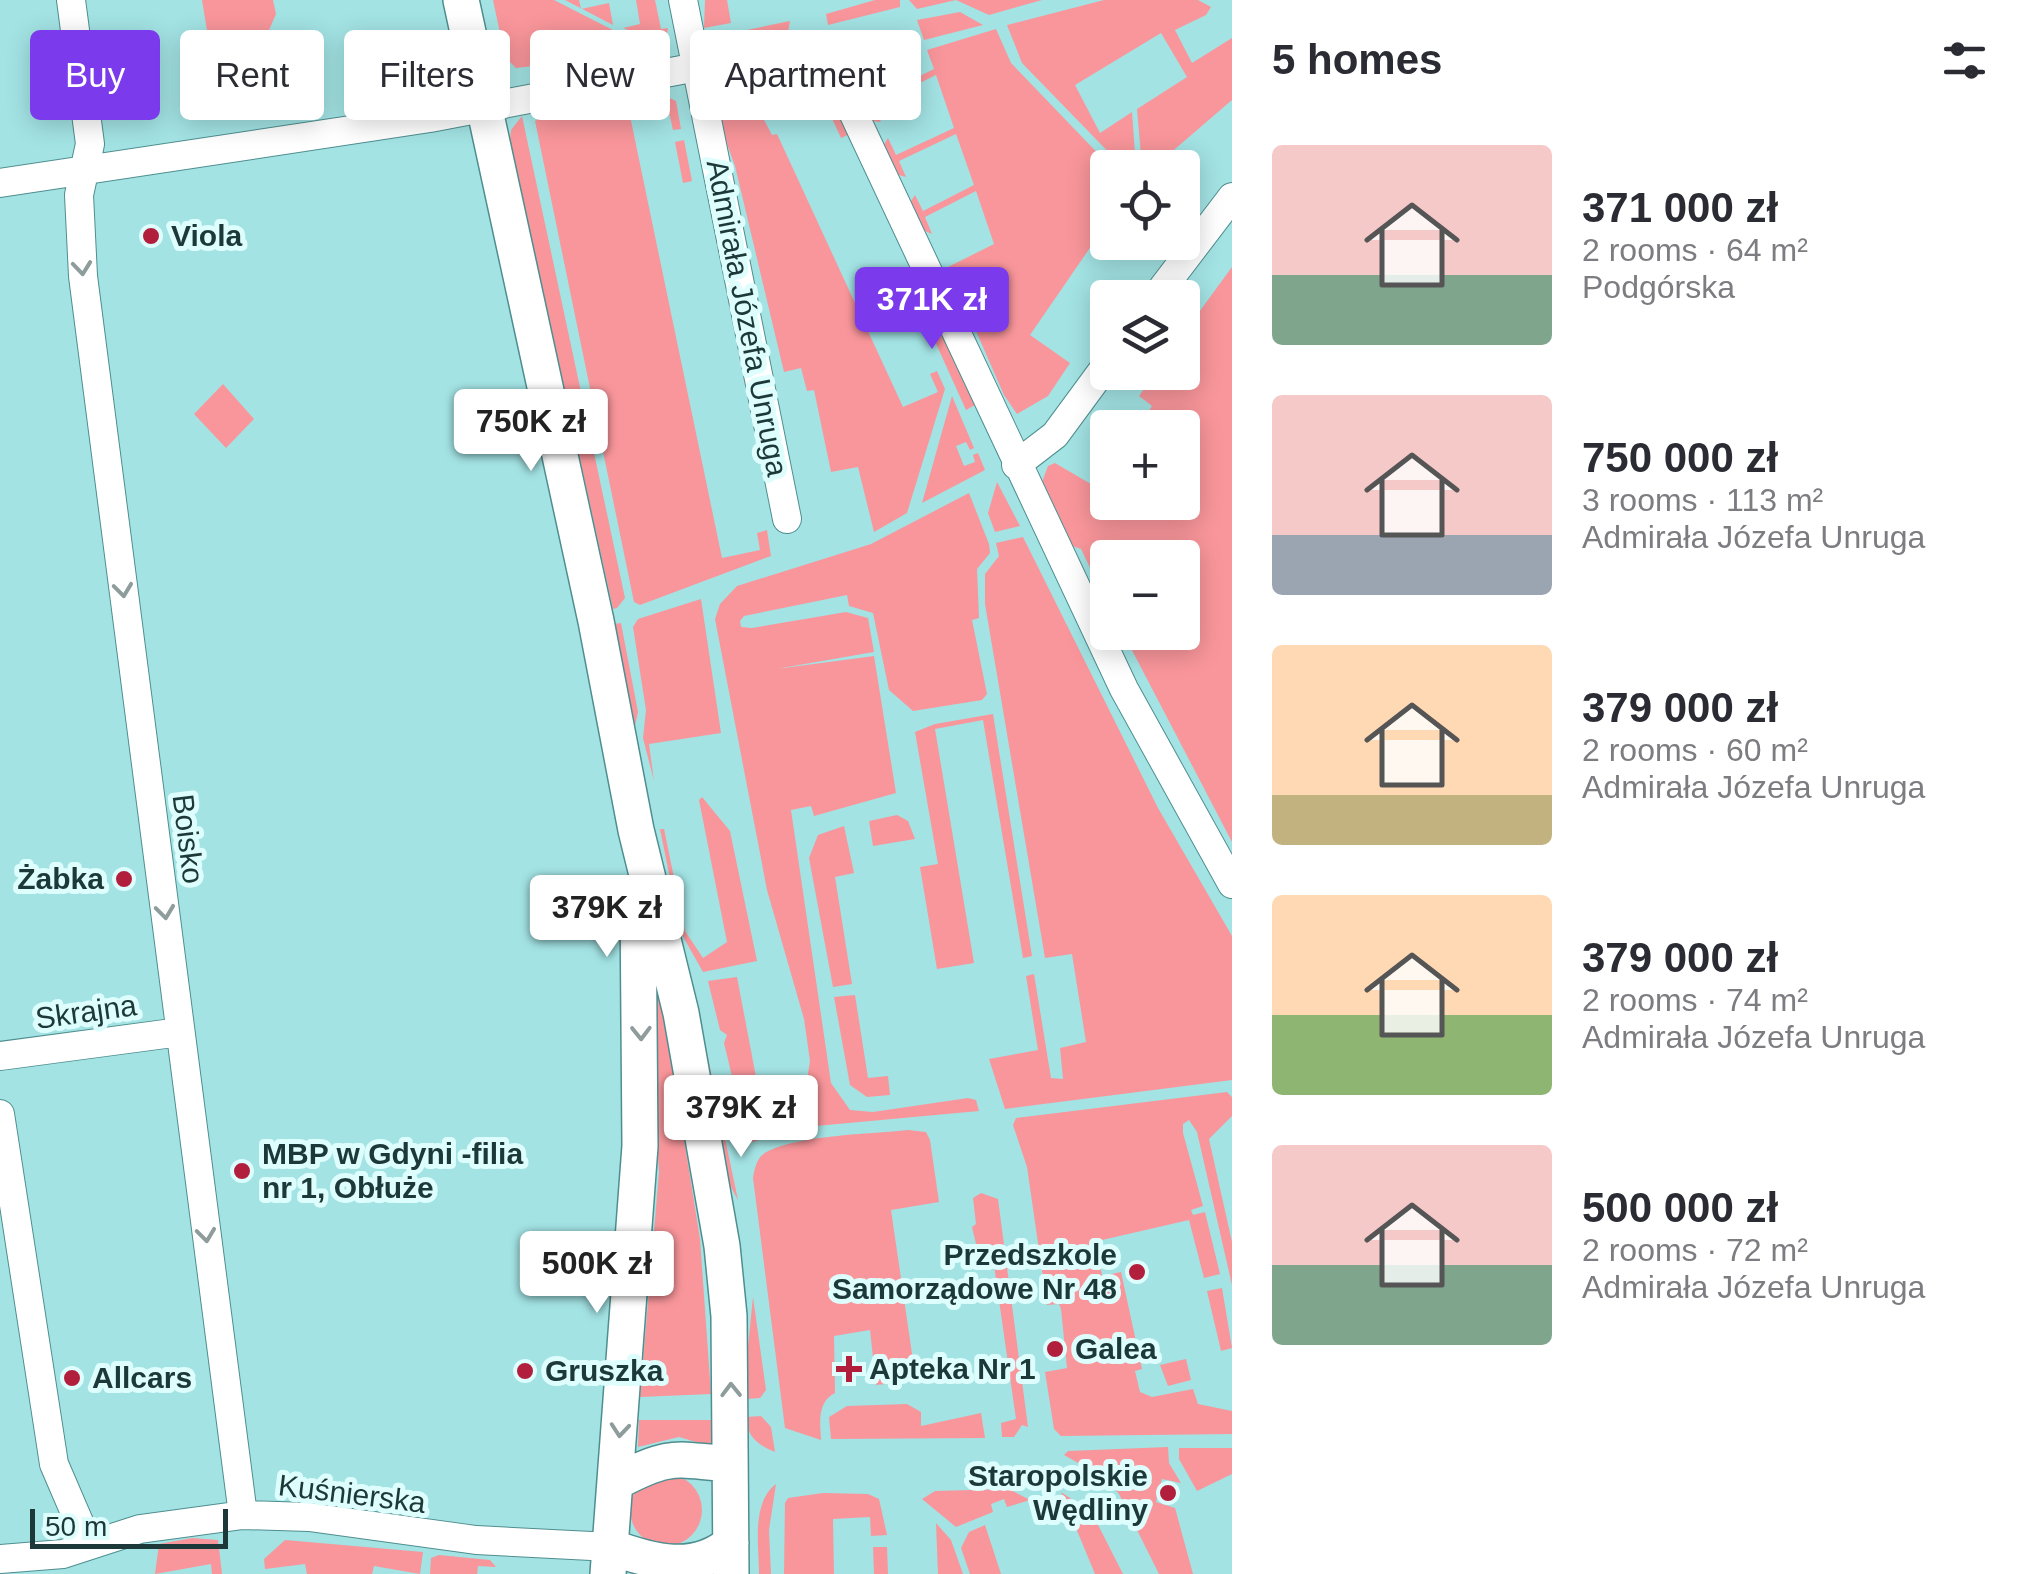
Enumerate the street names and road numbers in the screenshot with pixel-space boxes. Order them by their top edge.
street label: Admirała Józefa Unruga [701,157,794,479]
street label: Boisko [167,792,210,886]
street label: Skrajna [33,988,139,1035]
street label: Kuśnierska [276,1468,428,1519]

